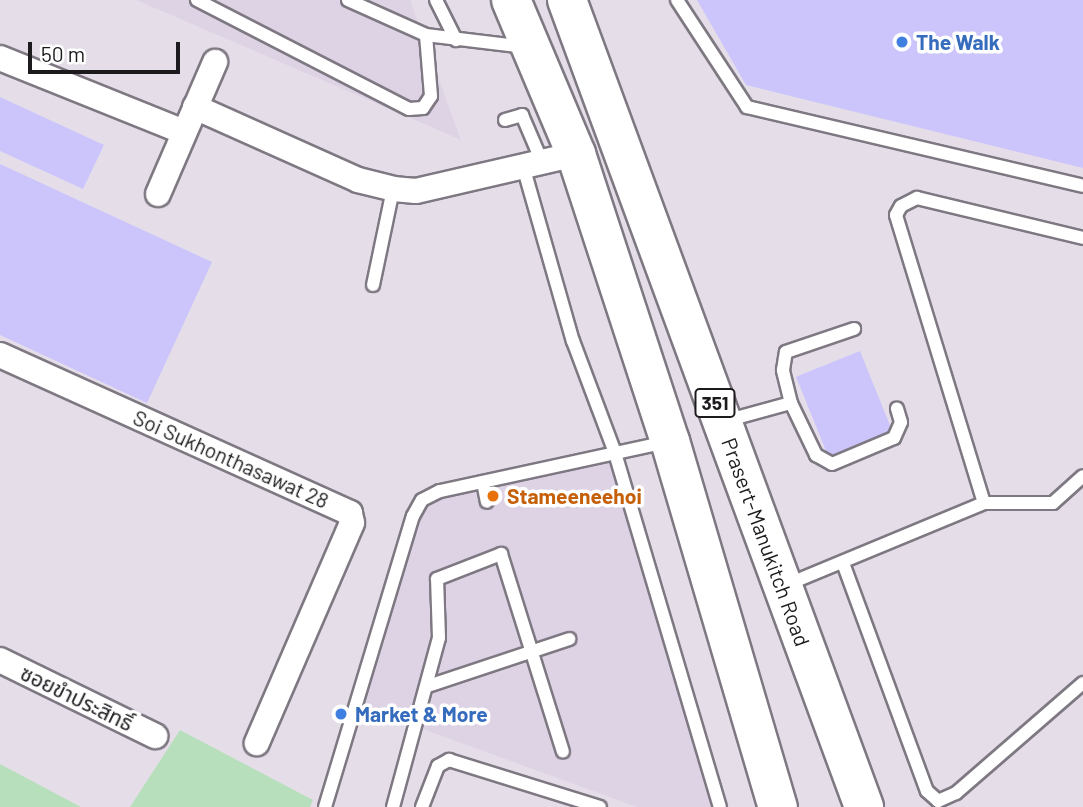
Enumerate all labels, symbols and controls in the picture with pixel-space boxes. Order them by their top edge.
scale bar [32,28,184,72]
place label: The Walk [916,29,1000,55]
marker: The Walk [894,34,910,50]
text: 50 m [41,41,85,66]
road number: 351 [694,388,736,418]
street label: Soi Sukhonthasawat 28 [129,405,333,513]
street label: Prasert-Manukitch Road [717,434,815,650]
place label: Stameeneehoi [507,483,642,509]
marker: Stameeneehoi [485,488,501,504]
street label: ซอยขำประสิทธิ์ [16,660,138,736]
place label: Market & More [355,701,488,727]
marker: Market & More [333,706,349,722]

